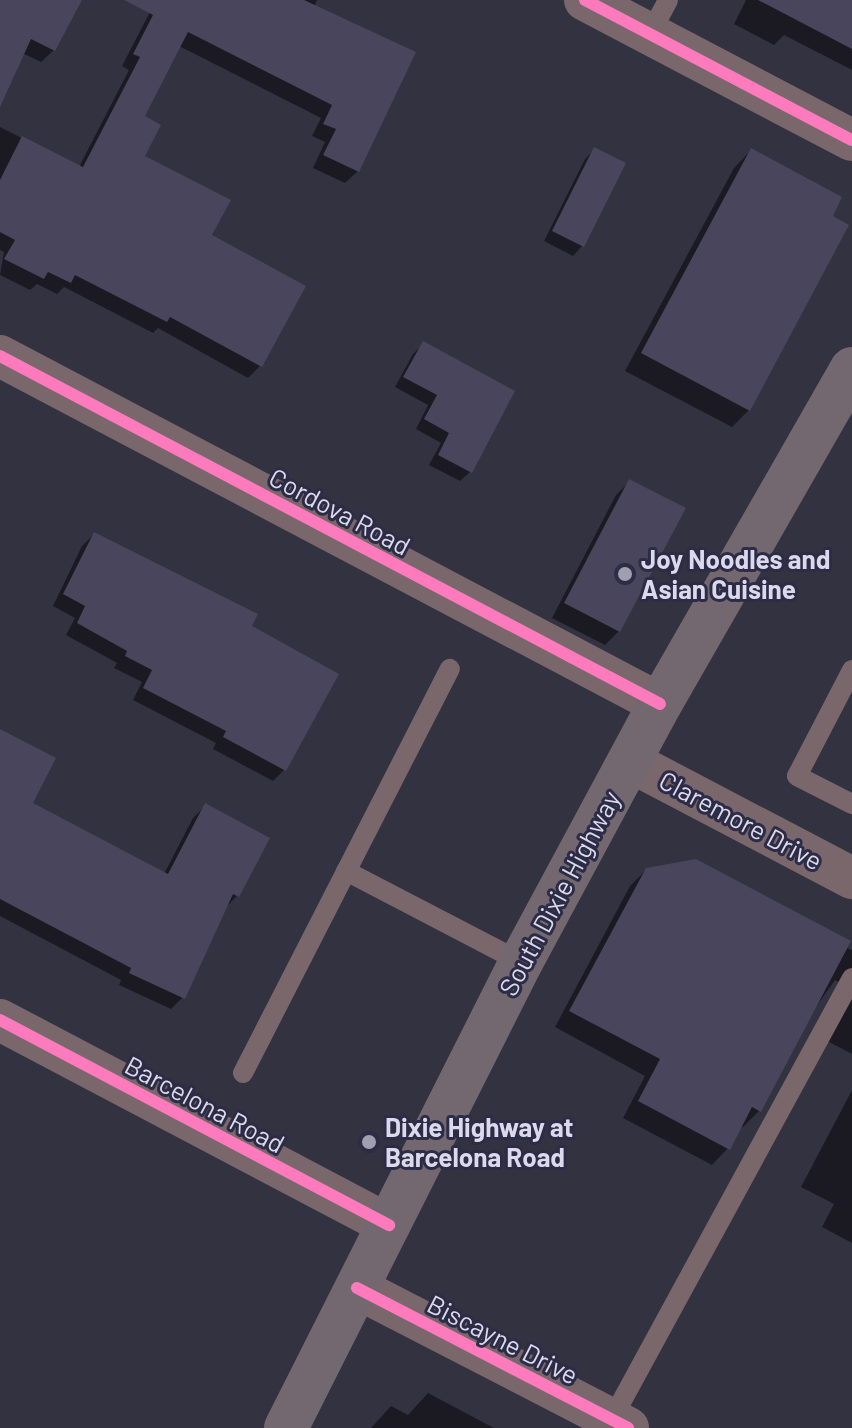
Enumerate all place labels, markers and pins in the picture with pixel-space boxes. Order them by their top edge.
place label: Joy Noodles and Asian Cuisine [641,543,830,604]
marker: Joy Noodles and Asian Cuisine [616,565,634,583]
place label: Dixie Highway at Barcelona Road [385,1111,573,1172]
marker: Dixie Highway at Barcelona Road [360,1133,378,1151]

